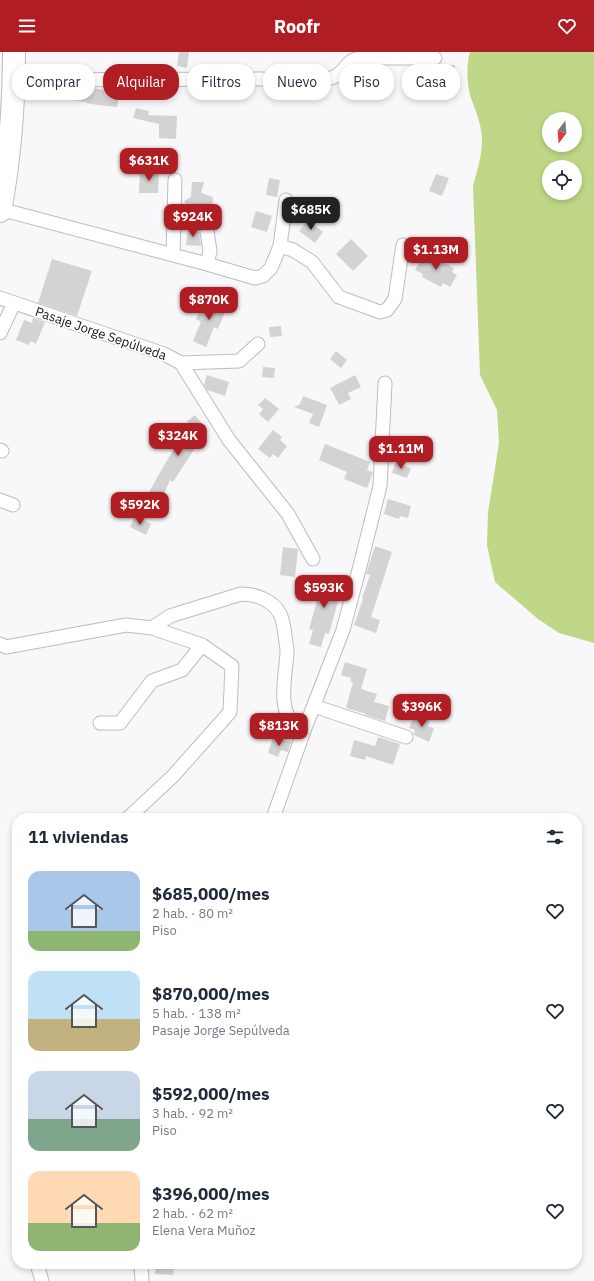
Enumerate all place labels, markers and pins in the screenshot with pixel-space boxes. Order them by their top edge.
pin: $631K [121,148,177,182]
pin: $685K [283,197,339,231]
pin: $924K [165,204,221,238]
pin: $1.13M [403,237,469,271]
pin: $870K [181,287,237,321]
pin: $324K [150,423,206,457]
pin: $1.11M [368,436,434,470]
pin: $592K [112,492,168,526]
pin: $593K [296,575,352,609]
pin: $396K [394,694,450,728]
pin: $813K [251,713,307,747]

